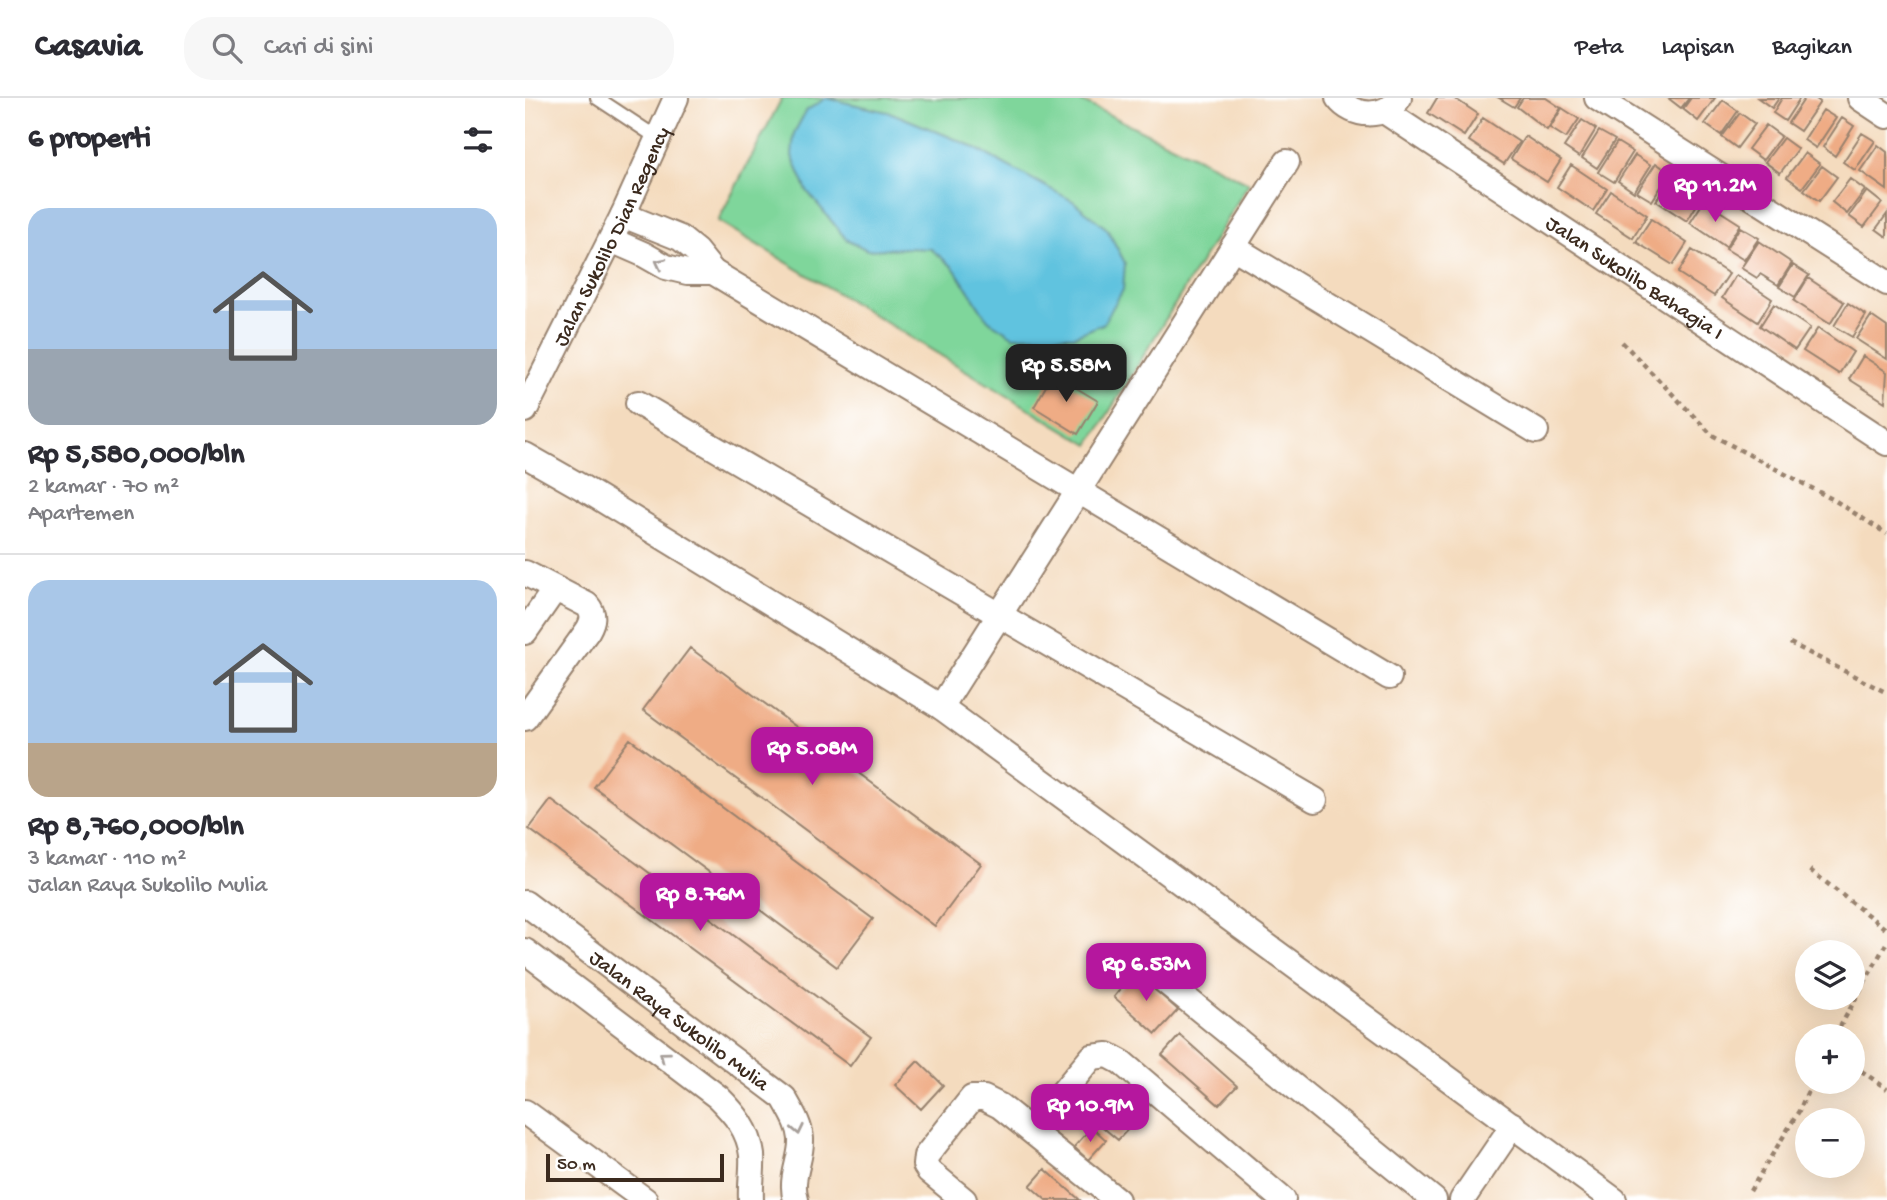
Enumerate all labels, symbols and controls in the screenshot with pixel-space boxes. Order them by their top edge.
search box [184,17,674,80]
text: Casavia [35,29,142,67]
icon: search [208,29,246,67]
text: Cari di sini [264,33,373,64]
text: Peta [1575,34,1623,63]
text: Lapisan [1661,34,1734,63]
text: Bagikan [1772,34,1852,63]
icon: filters [459,121,497,159]
text: 6 properti [28,123,151,158]
street label: Jalan Sukolilo Dian Regency [550,124,677,351]
pin: Rp 11.2M [1643,164,1787,224]
text: Rp 11.2M [1674,173,1756,200]
street label: Jalan Sukolilo Bahagia I [1540,212,1727,347]
icon: home [200,253,326,379]
one-way arrow [655,257,667,271]
pin: Rp 5.58M [994,344,1138,404]
text: Rp 5.58M [1022,353,1110,380]
text: Rp 5,580,000/bln [28,439,244,474]
text: 2 kamar · 70 m² [28,474,179,501]
text: Apartemen [28,501,134,528]
icon: home [200,625,326,751]
pin: Rp 5.08M [740,728,884,787]
text: Rp 5.08M [767,736,857,763]
text: Rp 8,760,000/bln [28,811,244,846]
text: 3 kamar · 110 m² [28,846,186,873]
text: Jalan Raya Sukolilo Mulia [28,873,267,900]
pin: Rp 8.76M [628,874,772,933]
text: Rp 8.76M [656,882,744,909]
map controls [1795,940,1865,1178]
button: layers [1795,940,1865,1010]
pin: Rp 6.53M [1074,944,1218,1003]
street label: Jalan Raya Sukolilo Mulia [583,947,774,1099]
text: Rp 6.53M [1102,952,1190,979]
button: + [1795,1024,1865,1094]
one-way arrow [659,1052,672,1065]
pin: Rp 10.9M [1018,1084,1162,1144]
text: Rp 10.9M [1047,1093,1133,1120]
button: − [1795,1108,1865,1178]
one-way arrow [790,1124,805,1136]
scale bar [546,1151,725,1183]
text: 50 m [557,1154,596,1177]

